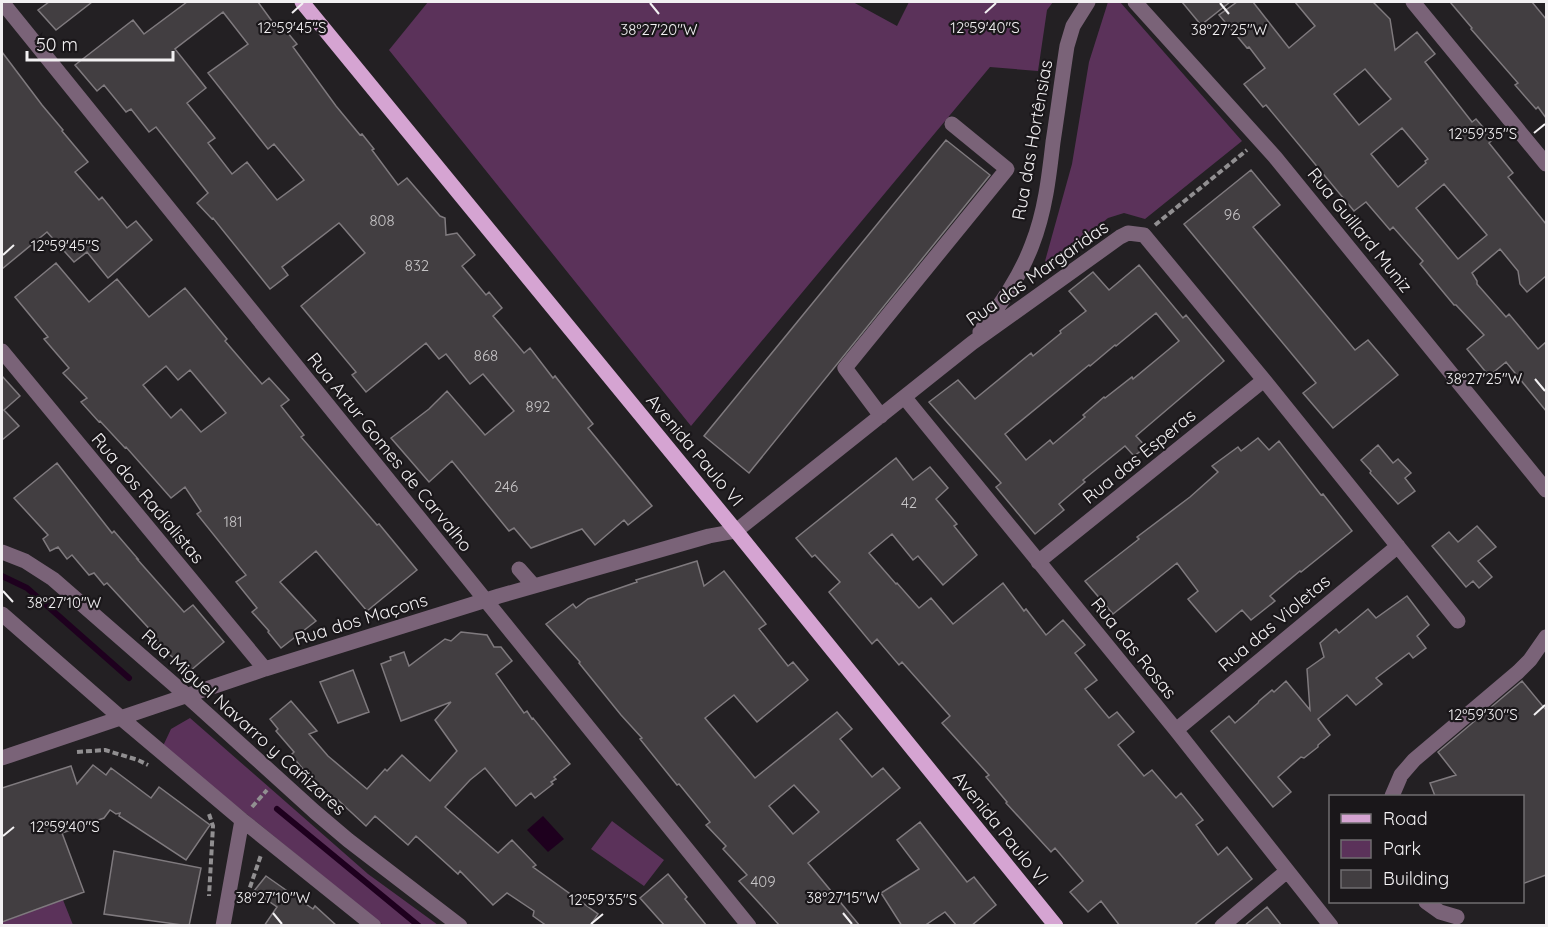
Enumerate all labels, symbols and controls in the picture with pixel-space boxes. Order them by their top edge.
text: 12°59'45"S [258,18,326,37]
text: 12°59'40"S [950,18,1020,37]
text: 38°27'20"W [620,20,698,39]
text: 38°27'25"W [1191,20,1268,39]
scale bar [27,24,172,62]
text: 50 m [36,33,78,56]
street label: Rua das Hortênsias [1007,58,1057,222]
text: 12°59'35"S [1449,124,1517,143]
street label: Rua Guillard Muniz [1303,163,1417,297]
house number: 96 [1224,205,1240,224]
house number: 808 [369,211,395,230]
street label: Rua das Margaridas [961,215,1113,331]
text: 12°59'45"S [31,236,99,255]
house number: 832 [405,256,429,275]
house number: 868 [474,346,498,365]
street label: Rua Artur Gomes de Carvalho [302,348,478,556]
text: 38°27'25"W [1446,369,1523,388]
street label: Avenida Paulo VI [641,389,749,511]
house number: 892 [526,397,550,416]
street label: Rua das Esperas [1078,403,1200,509]
street label: Rua dos Radialistas [87,428,209,568]
house number: 246 [494,477,518,496]
house number: 42 [901,493,917,512]
house number: 181 [223,512,243,531]
street label: Rua das Violetas [1213,569,1335,677]
street label: Rua dos Maçons [292,588,430,650]
text: 38°27'10"W [27,593,102,612]
street label: Rua das Rosas [1086,593,1182,703]
street label: Rua Miguel Navarro y Cañizares [137,624,351,820]
text: 12°59'30"S [1448,705,1518,724]
street label: Avenida Paulo VI [948,767,1054,889]
legend [1329,795,1524,903]
text: Road [1383,807,1428,830]
text: 12°59'40"S [30,817,100,836]
text: Park [1383,837,1421,860]
text: Building [1383,867,1449,890]
house number: 409 [750,872,776,891]
text: 38°27'10"W [236,888,311,907]
text: 38°27'15"W [806,888,880,907]
text: 12°59'35"S [569,890,637,909]

